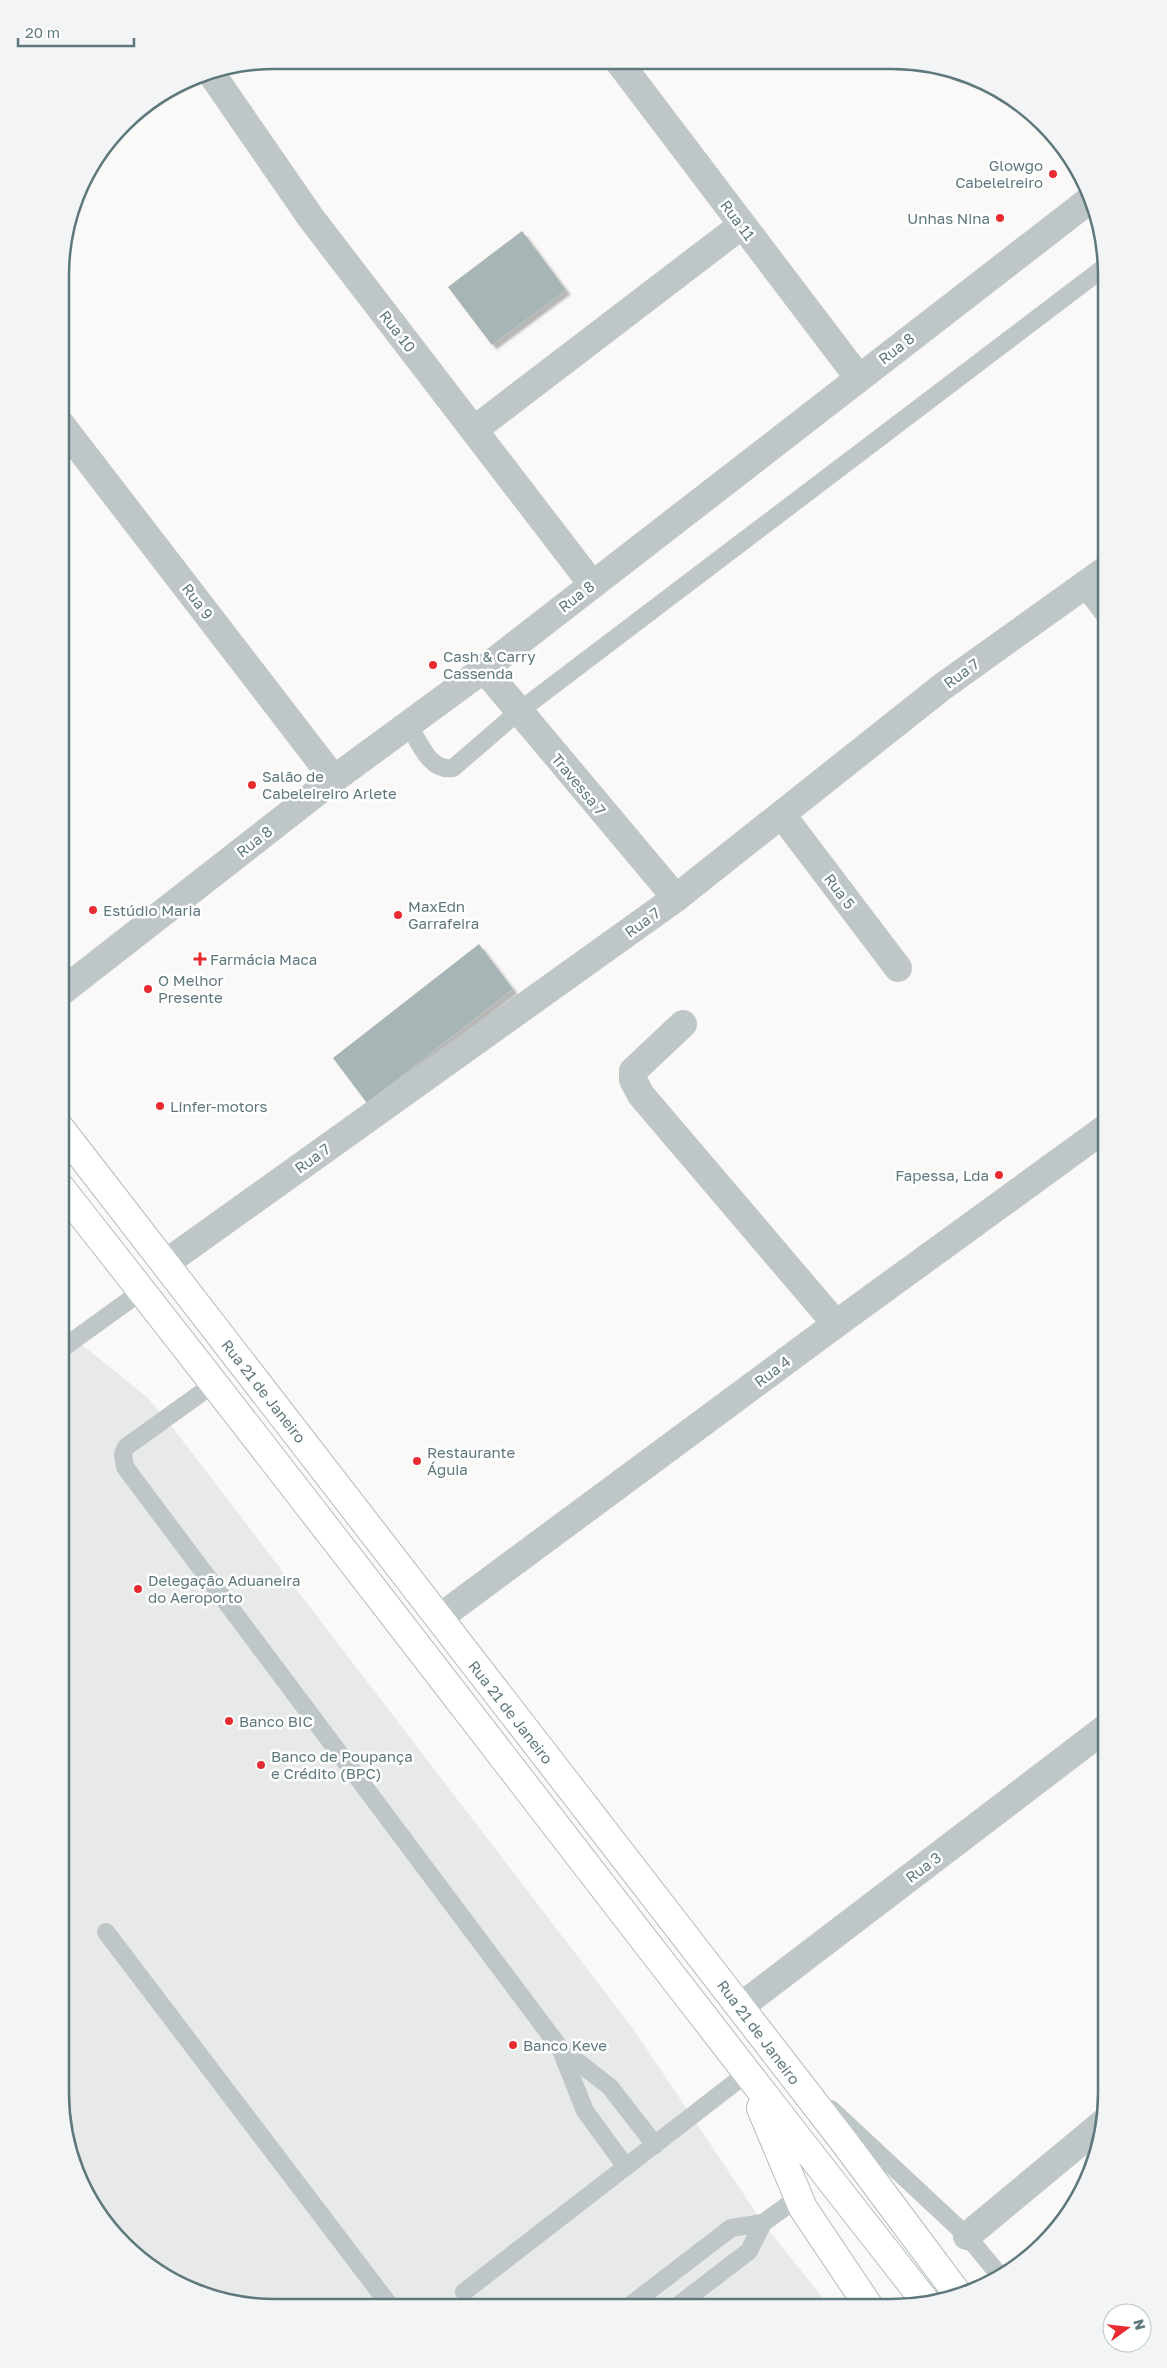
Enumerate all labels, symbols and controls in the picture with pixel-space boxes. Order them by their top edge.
scale bar [18,15,134,47]
text: 20 m [25,23,60,41]
place label: Glowgo Cabelelreiro [955,156,1043,191]
marker: Glowgo Cabelelreiro [1047,168,1059,180]
street label: Rua 11 [717,196,759,244]
place label: Unhas Nina [907,209,990,227]
marker: Unhas Nina [994,212,1006,224]
street label: Rua 10 [376,307,420,355]
street label: Rua 8 [875,328,917,368]
street label: Rua 8 [555,576,597,616]
street label: Rua 9 [179,579,217,623]
place label: Cash & Carry Cassenda [443,647,536,682]
street label: Rua 7 [940,654,982,692]
marker: Cash & Carry Cassenda [427,659,439,671]
street label: Travessa 7 [548,750,610,818]
place label: Salão de Cabeleireiro Arlete [262,767,397,802]
marker: Salão de Cabeleireiro Arlete [246,779,258,791]
street label: Rua 8 [233,821,275,861]
street label: Rua 5 [821,870,859,912]
place label: MaxEdn Garrafeira [408,897,479,932]
place label: Estúdio Maria [103,901,201,919]
street label: Rua 7 [621,903,663,941]
marker: Estúdio Maria [87,904,99,916]
marker: MaxEdn Garrafeira [392,909,404,921]
place label: Farmácia Maca [210,950,317,968]
marker: Farmácia Maca [194,953,206,965]
place label: O Melhor Presente [158,971,223,1006]
marker: O Melhor Presente [142,983,154,995]
place label: Linfer-motors [170,1097,268,1115]
marker: Linfer-motors [154,1100,166,1112]
street label: Rua 7 [291,1139,333,1177]
place label: Fapessa, Lda [895,1166,989,1184]
marker: Fapessa, Lda [993,1169,1005,1181]
street label: Rua 21 de Janeiro [218,1336,310,1446]
street label: Rua 4 [750,1352,794,1390]
place label: Restaurante Águia [427,1443,516,1478]
marker: Restaurante Águia [411,1455,423,1467]
place label: Delegação Aduaneira do Aeroporto [148,1571,300,1606]
marker: Delegação Aduaneira do Aeroporto [132,1583,144,1595]
street label: Rua 21 de Janeiro [465,1657,557,1767]
place label: Banco BIC [239,1712,313,1730]
marker: Banco BIC [223,1715,235,1727]
place label: Banco de Poupança e Crédito (BPC) [271,1747,413,1782]
marker: Banco de Poupança e Crédito (BPC) [255,1759,267,1771]
street label: Rua 3 [902,1848,944,1886]
street label: Rua 21 de Janeiro [714,1976,804,2088]
place label: Banco Keve [523,2036,607,2054]
marker: Banco Keve [507,2039,519,2051]
north arrow [1102,2303,1152,2353]
text: N [1130,2317,1150,2332]

